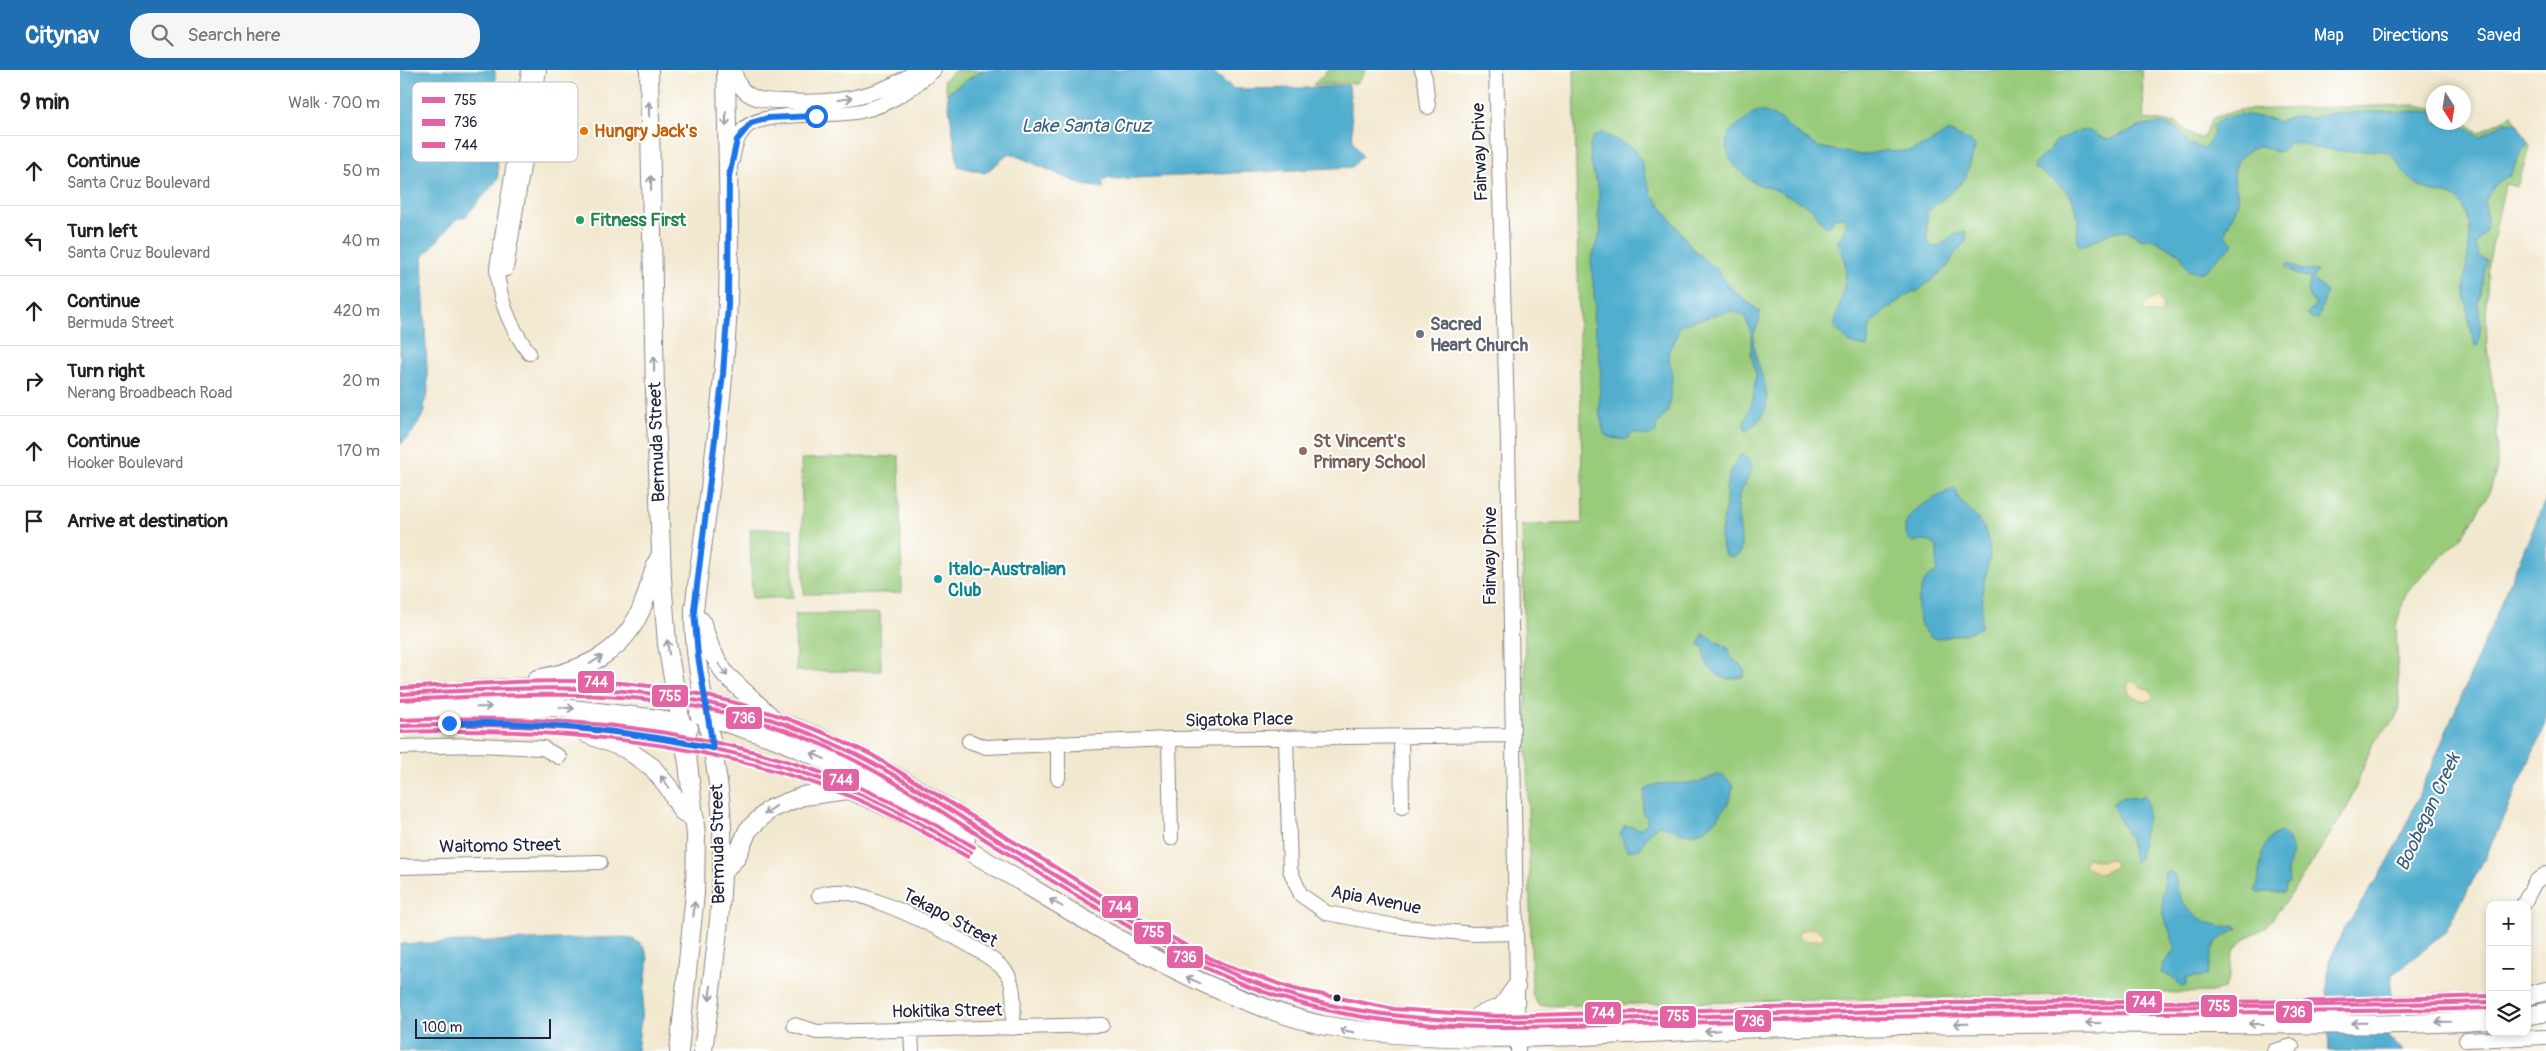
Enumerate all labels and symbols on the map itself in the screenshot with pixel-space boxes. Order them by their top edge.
legend [412,82,578,162]
north arrow [2426,85,2471,130]
text: 755 [454,92,477,109]
one-way arrow [837,94,853,104]
one-way arrow [644,102,654,118]
street label: Fairway Drive [1467,102,1493,202]
route start [805,105,828,128]
one-way arrow [721,110,731,126]
text: 736 [454,114,477,131]
water label: Lake Santa Cruz [1021,114,1153,138]
place label: Hungry Jack's [594,120,698,143]
marker: Hungry Jack's [578,125,590,137]
text: 744 [454,137,478,154]
one-way arrow [646,176,655,192]
place label: Fitness First [590,209,687,232]
marker: Fitness First [574,214,586,226]
place label: Sacred Heart Church [1430,313,1529,357]
marker: Sacred Heart Church [1414,328,1426,340]
one-way arrow [650,356,659,372]
street label: Bermuda Street [643,381,671,503]
place label: St Vincent's Primary School [1313,430,1426,474]
marker: St Vincent's Primary School [1297,445,1309,457]
street label: Fairway Drive [1479,507,1502,605]
place label: Italo-Australian Club [948,558,1066,602]
marker: Italo-Australian Club [932,573,944,585]
one-way arrow [663,639,673,655]
one-way arrow [589,655,603,665]
one-way arrow [718,662,728,676]
line badge: 744 [577,670,615,694]
text: 744 [584,674,609,691]
line badge: 755 [651,684,689,708]
text: 755 [659,688,682,705]
one-way arrow [475,702,491,711]
one-way arrow [558,703,574,713]
line badge: 736 [725,706,763,730]
street label: Sigatoka Place [1185,708,1293,732]
text: 736 [732,710,756,727]
route end [438,712,461,735]
water label: Boobegan Creek [2390,747,2467,875]
one-way arrow [811,751,826,760]
line badge: 744 [822,768,860,792]
text: 744 [829,772,854,789]
one-way arrow [659,776,670,789]
street label: Bermuda Street [705,783,731,904]
one-way arrow [763,805,777,815]
street label: Waitomo Street [439,833,562,859]
street label: Apia Avenue [1329,880,1423,920]
street label: Tekapo Street [898,883,1002,953]
line badge: 744 [1101,895,1139,919]
one-way arrow [1050,897,1064,907]
text: 744 [1108,899,1133,916]
one-way arrow [689,901,699,917]
line badge: 755 [1133,921,1172,945]
text: 755 [1142,924,1165,941]
line badge: 736 [1166,945,1204,969]
text: 736 [1173,949,1197,966]
one-way arrow [1186,975,1201,985]
one-way arrow [705,984,715,1000]
line badge: 744 [2125,990,2163,1014]
unlabelled marker [1332,993,1342,1003]
text: 744 [2132,994,2157,1011]
line badge: 755 [2200,994,2238,1018]
text: 755 [2208,998,2231,1015]
street label: Hokitika Street [891,999,1003,1023]
line badge: 736 [2275,1000,2313,1024]
line badge: 744 [1584,1001,1622,1025]
text: 736 [2282,1004,2306,1021]
text: 744 [1591,1005,1616,1022]
line badge: 755 [1659,1005,1697,1029]
text: 755 [1667,1008,1690,1025]
line badge: 736 [1734,1009,1772,1033]
text: 736 [1741,1013,1765,1030]
scale bar [415,1016,551,1039]
one-way arrow [2435,1017,2451,1026]
one-way arrow [2086,1018,2102,1028]
one-way arrow [2351,1018,2368,1028]
one-way arrow [1954,1019,1970,1029]
one-way arrow [2248,1019,2264,1029]
one-way arrow [1340,1025,1356,1035]
one-way arrow [1704,1026,1720,1036]

